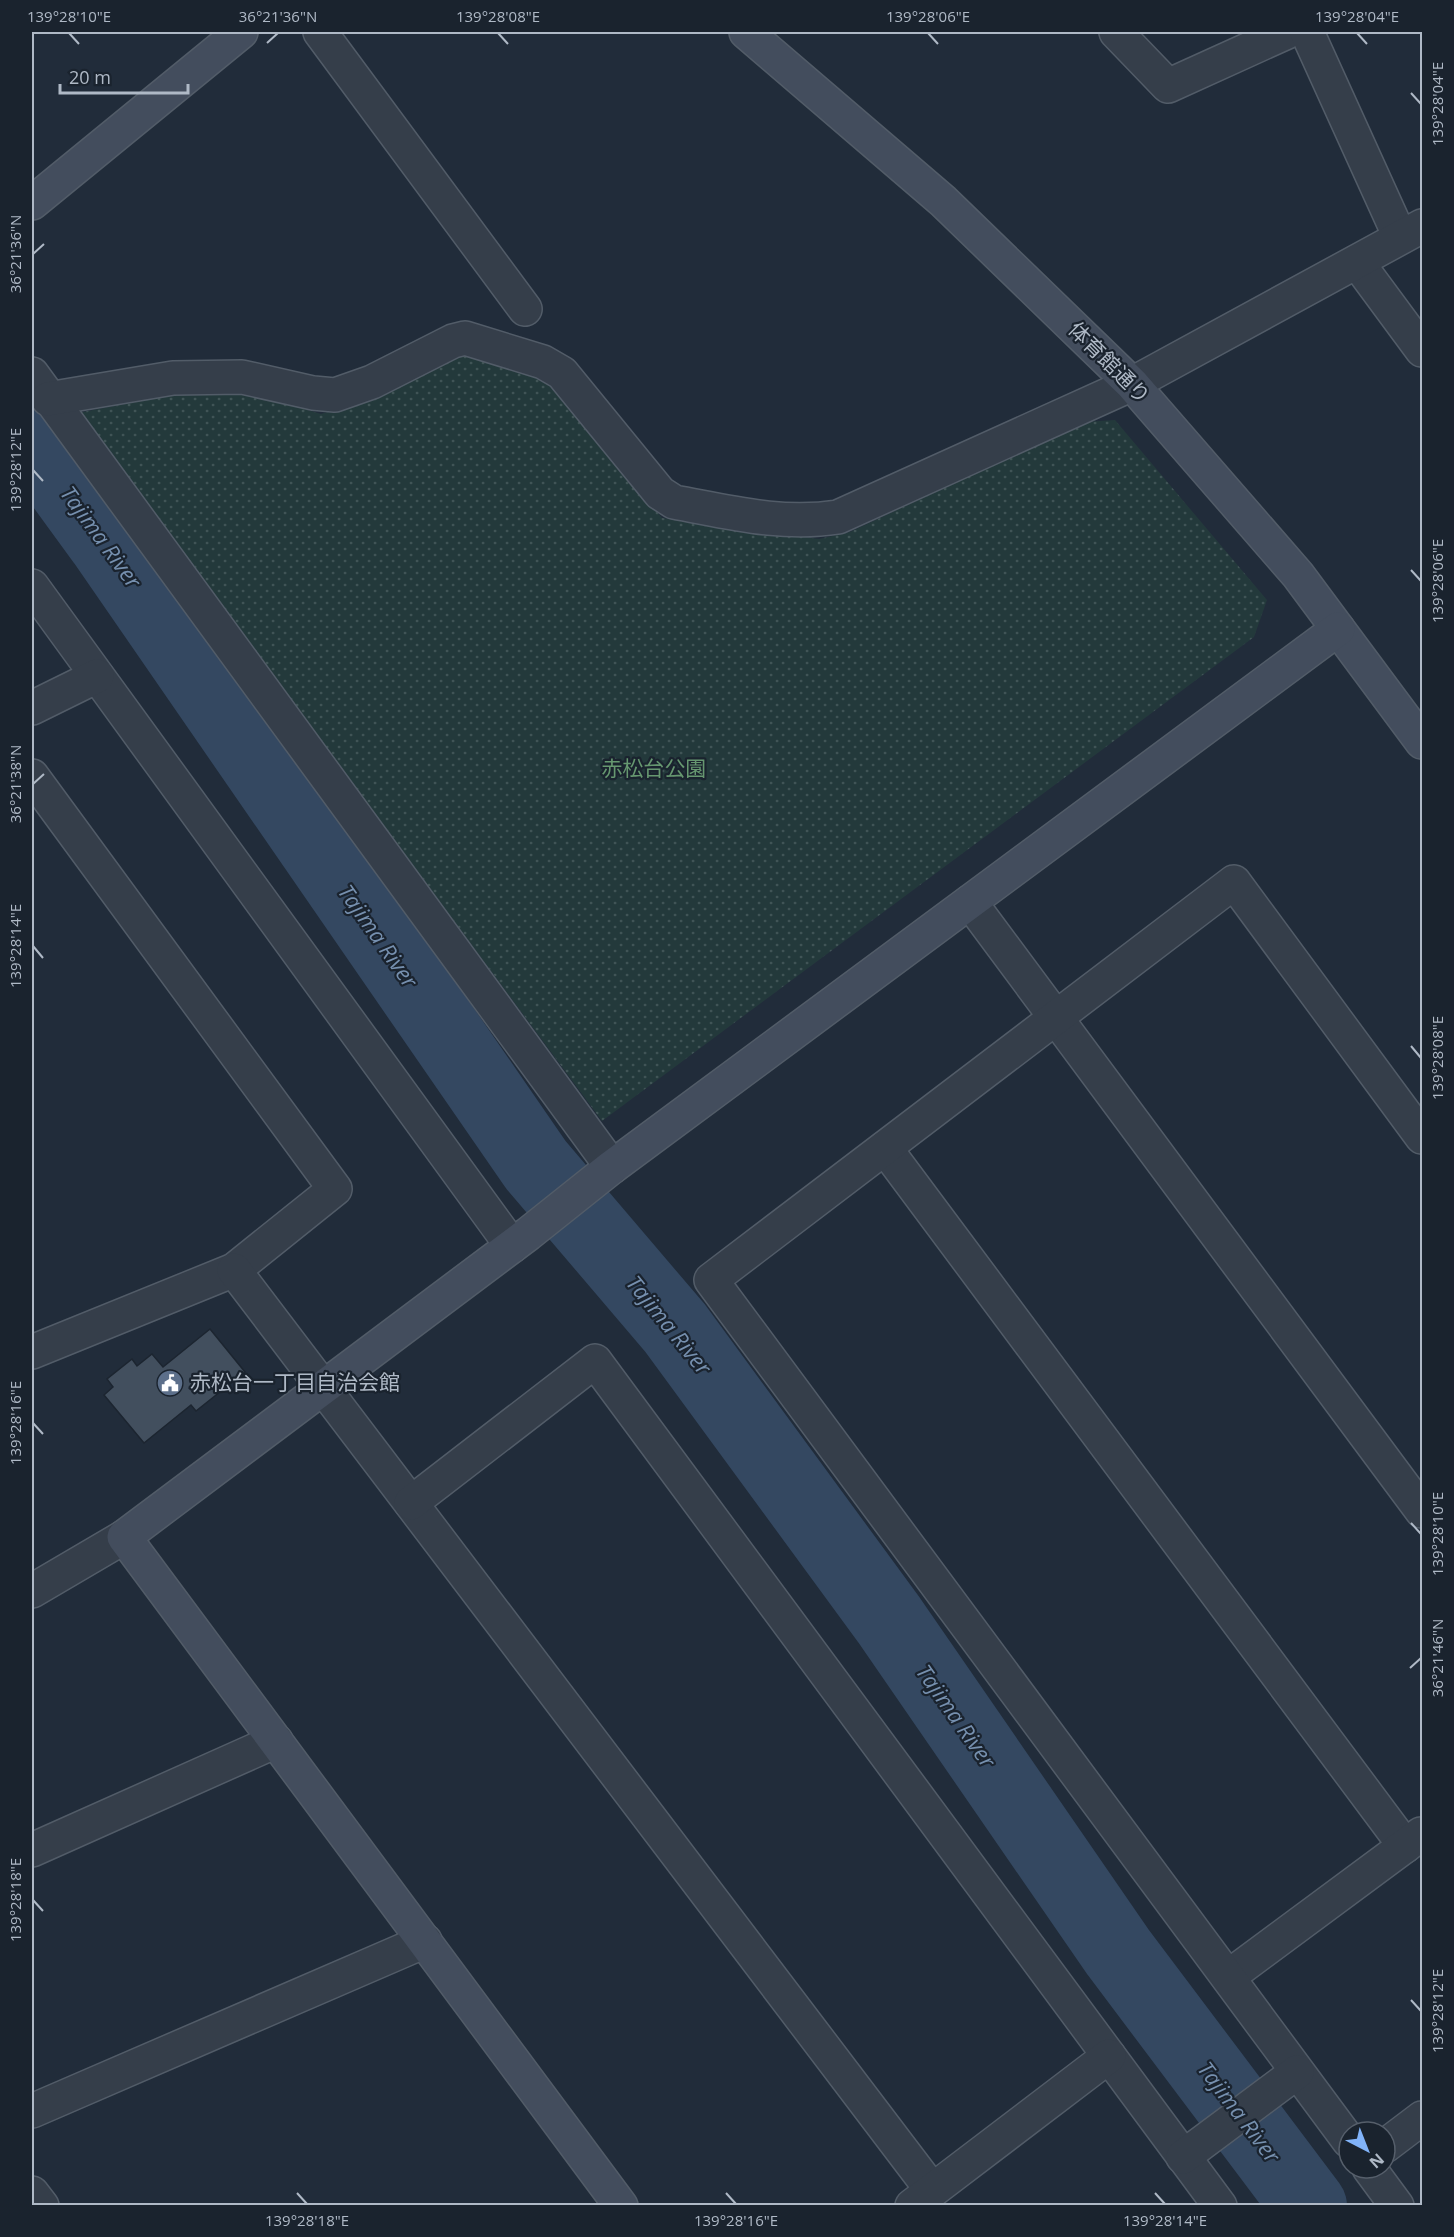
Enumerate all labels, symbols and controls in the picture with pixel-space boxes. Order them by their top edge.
text: 139°28'10"E [27,6,111,26]
text: 36°21'36"N [239,6,317,26]
text: 139°28'08"E [456,6,540,26]
text: 139°28'06"E [886,6,970,26]
text: 139°28'04"E [1315,6,1399,26]
scale bar [60,57,188,95]
text: 139°28'04"E [1427,62,1447,146]
text: 20 m [69,65,111,89]
text: 36°21'36"N [5,215,25,293]
street label: 体育館通り [1063,315,1157,409]
text: 139°28'12"E [5,428,25,512]
water label: Tajima River [54,479,150,595]
text: 139°28'06"E [1427,539,1447,623]
text: 36°21'38"N [5,745,25,823]
park label: 赤松台公園 [602,754,707,782]
water label: Tajima River [332,878,426,994]
text: 139°28'14"E [5,904,25,988]
text: 139°28'08"E [1427,1016,1447,1100]
water label: Tajima River [620,1268,720,1381]
public building icon: 赤松台一丁目自治会館 [155,1368,185,1398]
place label: 赤松台一丁目自治会館 [190,1368,400,1396]
text: 139°28'16"E [5,1381,25,1465]
text: 139°28'10"E [1427,1492,1447,1576]
text: 36°21'46"N [1427,1619,1447,1697]
water label: Tajima River [910,1658,1004,1774]
text: 139°28'18"E [5,1858,25,1942]
text: 139°28'12"E [1427,1969,1447,2053]
water label: Tajima River [1192,2055,1289,2169]
north arrow [1337,2120,1397,2180]
text: N [1365,2149,1389,2174]
text: 139°28'18"E [265,2210,349,2230]
text: 139°28'16"E [694,2210,778,2230]
text: 139°28'14"E [1123,2210,1207,2230]

